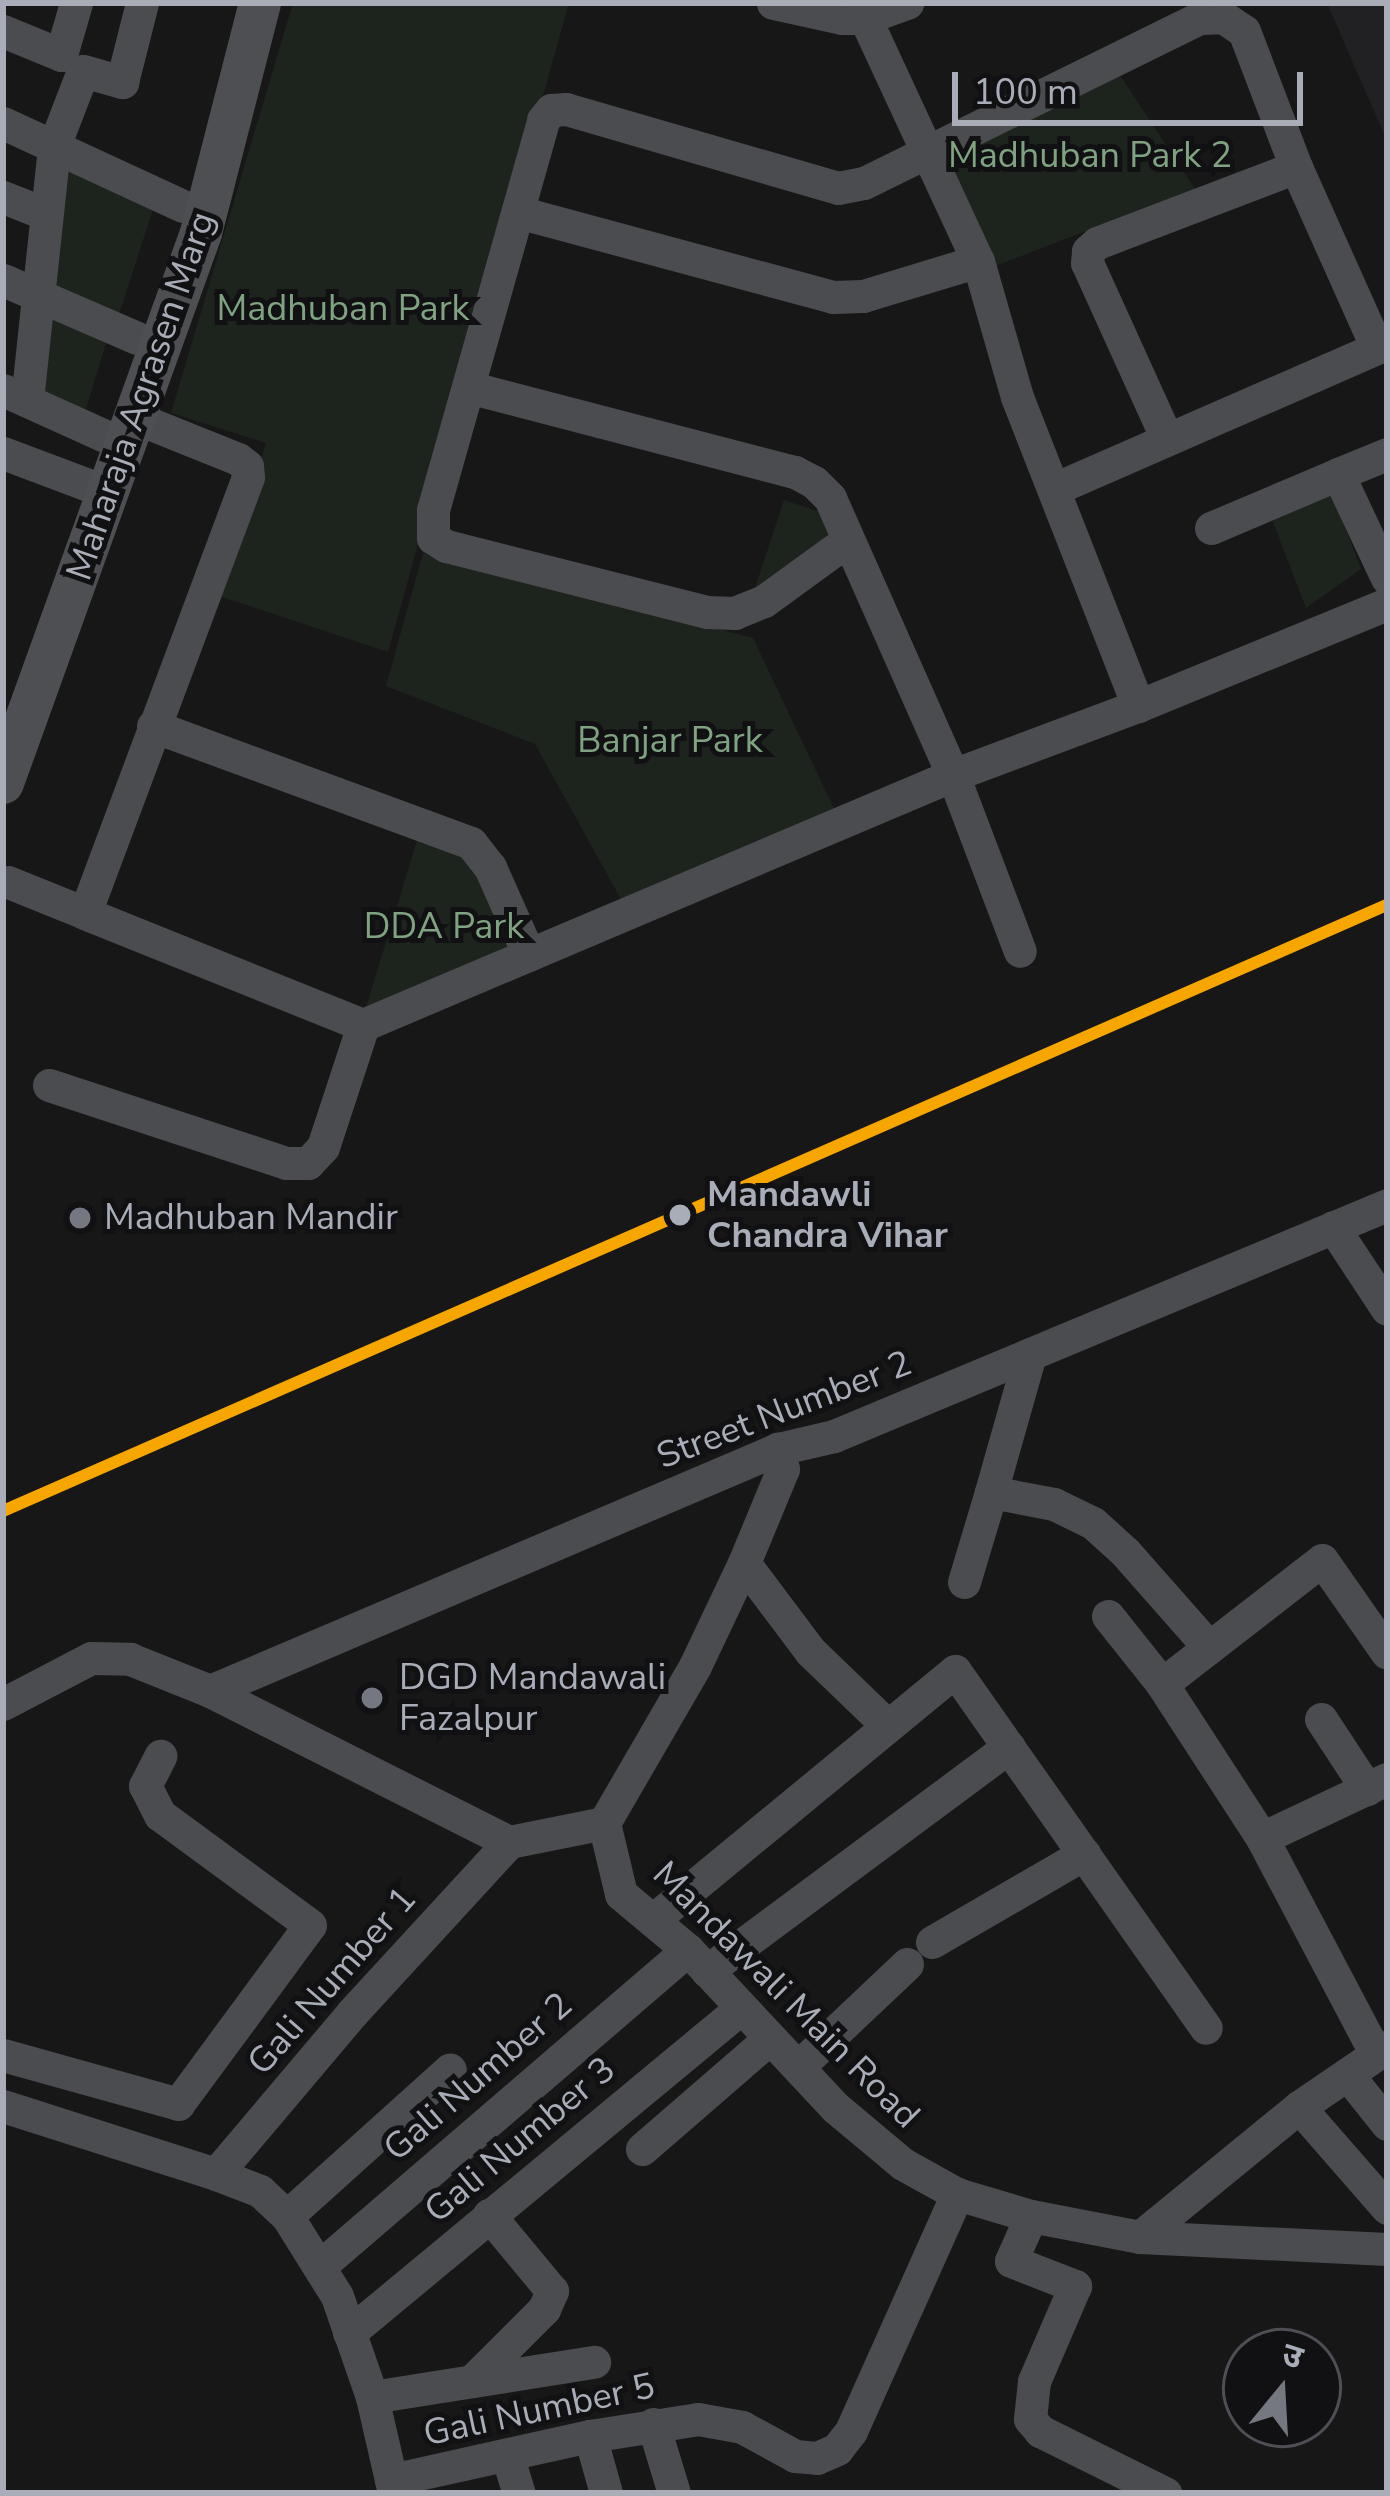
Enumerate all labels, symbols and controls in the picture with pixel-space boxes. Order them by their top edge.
scale bar [958,48,1309,122]
text: 100 m [973,68,1078,117]
park label: Madhuban Park 2 [948,134,1232,178]
street label: Maharaja Agrasen Marg [58,206,224,586]
park label: Madhuban Park [216,287,470,331]
park label: Banjar Park [577,719,763,763]
park label: DDA Park [364,905,524,949]
place label: Mandawli Chandra Vihar [707,1172,948,1257]
place label: Madhuban Mandir [104,1196,398,1240]
marker: Mandawli Chandra Vihar [664,1199,696,1231]
marker: Madhuban Mandir [67,1205,93,1231]
street label: Street Number 2 [651,1342,917,1478]
place label: DGD Mandawali Fazalpur [399,1655,666,1740]
marker: DGD Mandawali Fazalpur [356,1682,388,1714]
street label: Mandawali Main Road [644,1853,928,2137]
street label: Gali Number 1 [239,1878,425,2084]
street label: Gali Number 2 [375,1984,581,2170]
street label: Gali Number 3 [416,2048,624,2232]
north arrow [1222,2328,1342,2448]
text: उ [1276,2332,1308,2381]
street label: Gali Number 5 [420,2364,658,2456]

